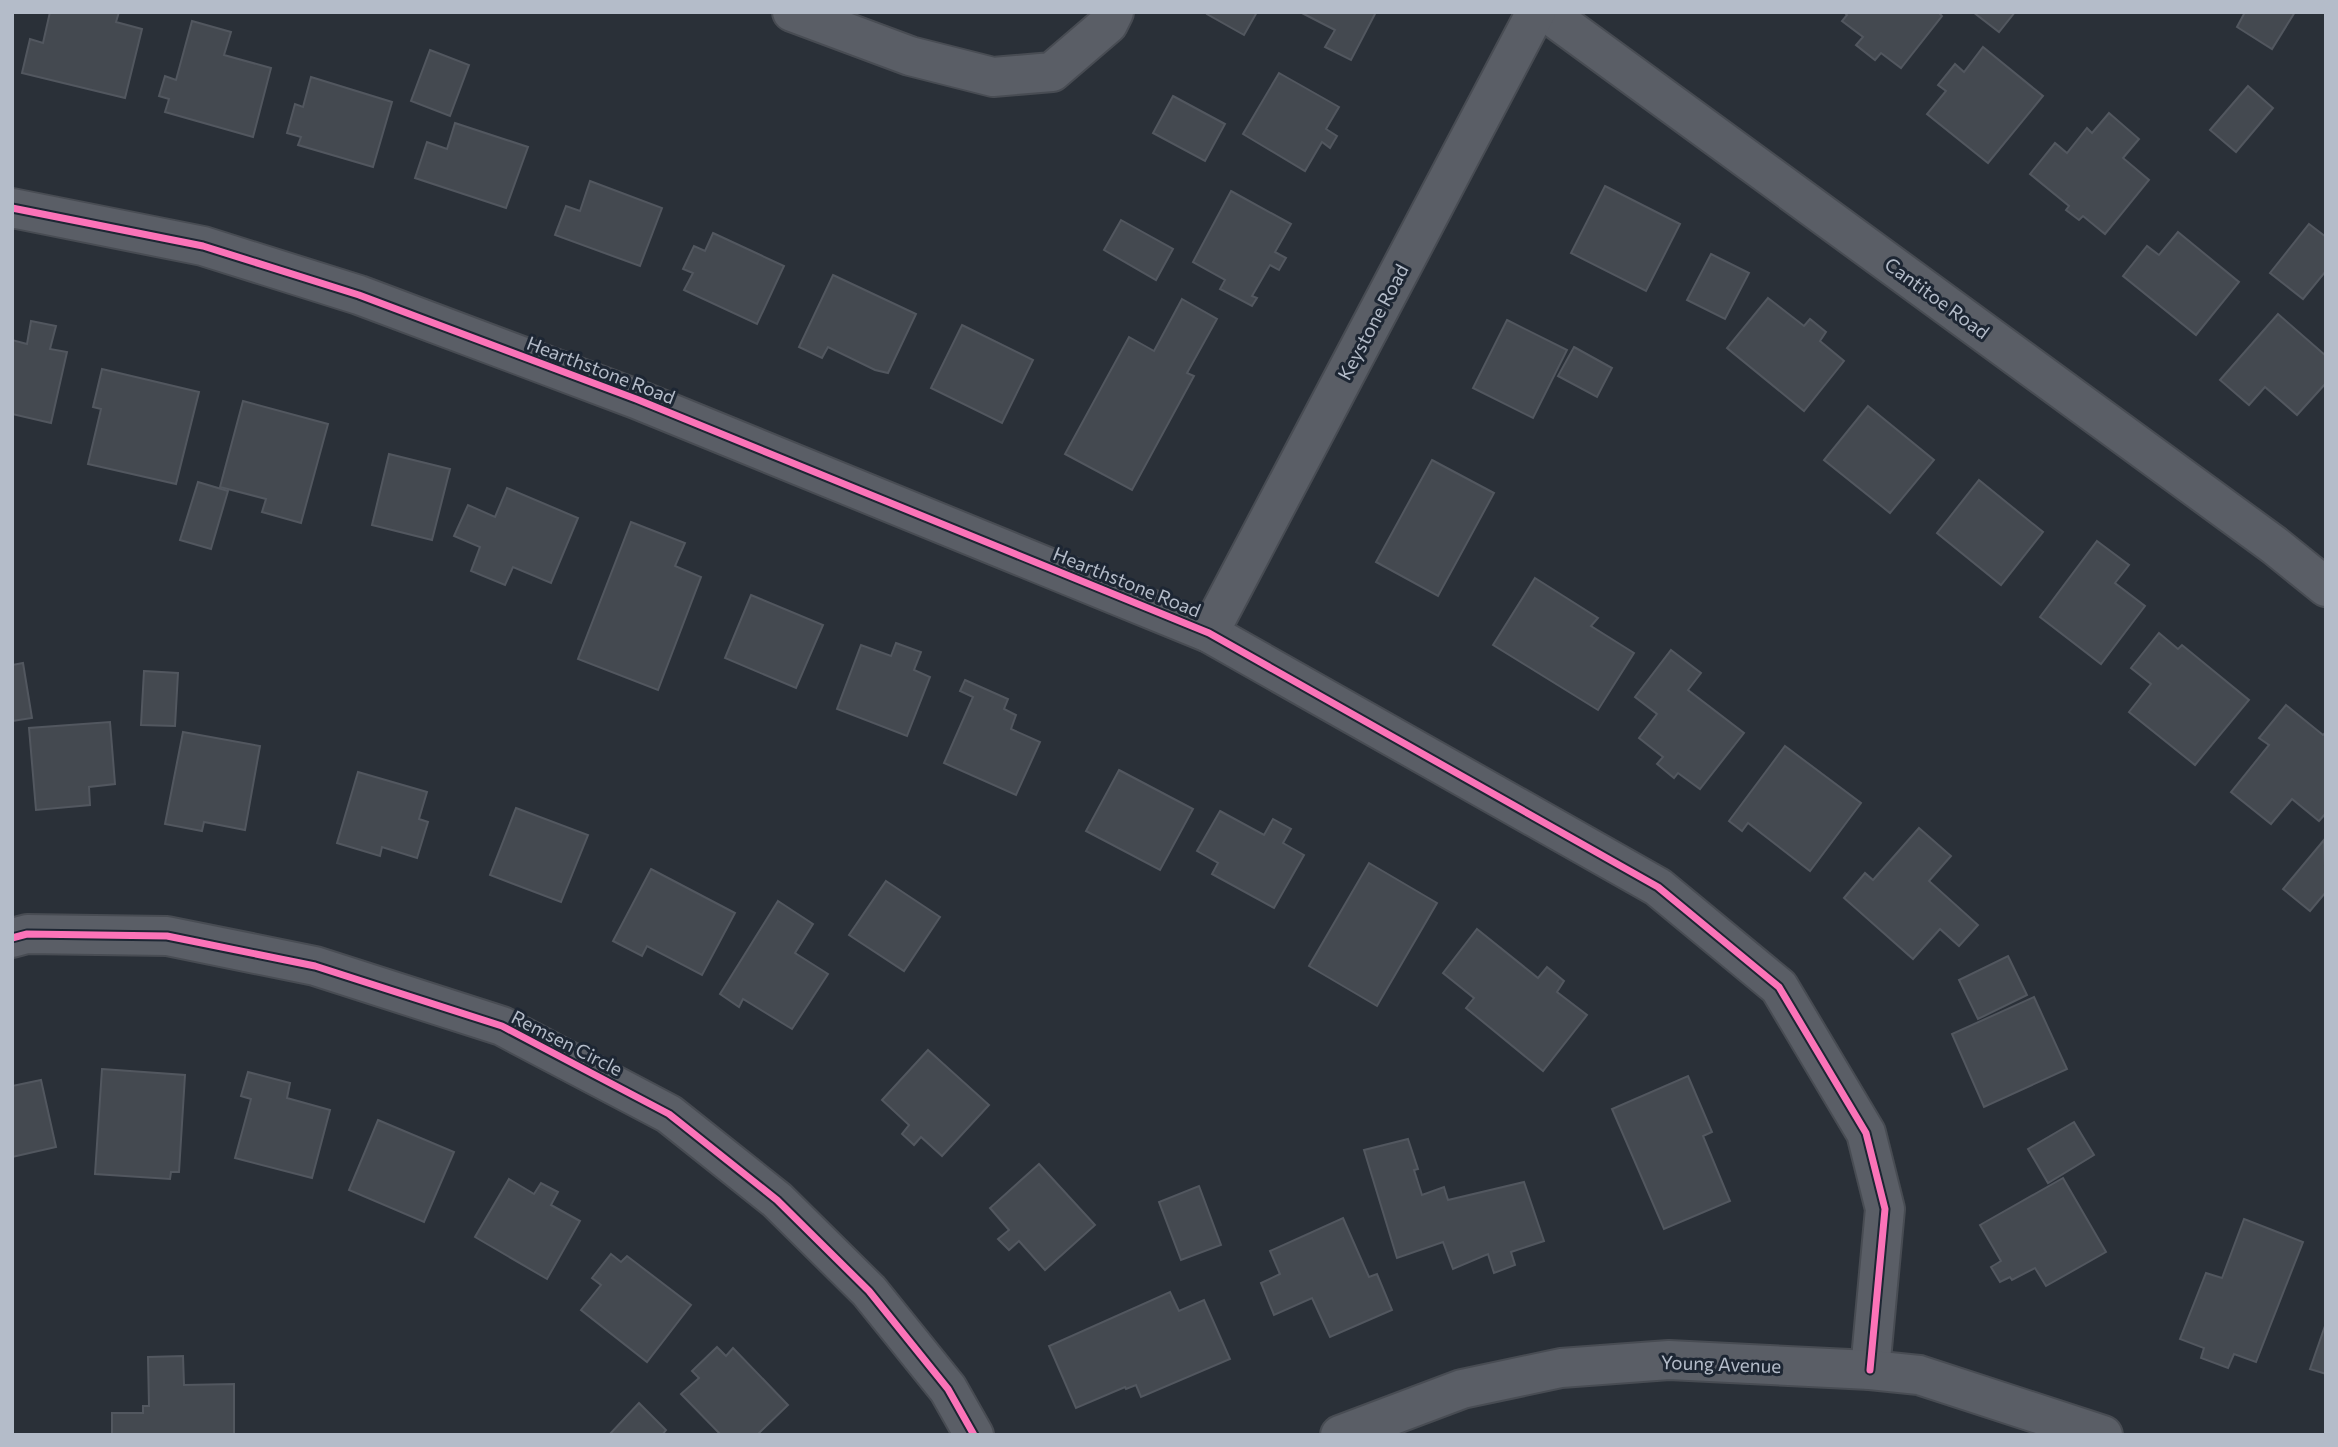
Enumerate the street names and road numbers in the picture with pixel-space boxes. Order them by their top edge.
street label: Cantitoe Road [1881,252,1994,343]
street label: Keystone Road [1332,260,1413,384]
street label: Hearthstone Road [524,331,679,408]
street label: Hearthstone Road [1050,541,1204,622]
street label: Remsen Circle [508,1005,626,1080]
street label: Young Avenue [1660,1350,1782,1377]

